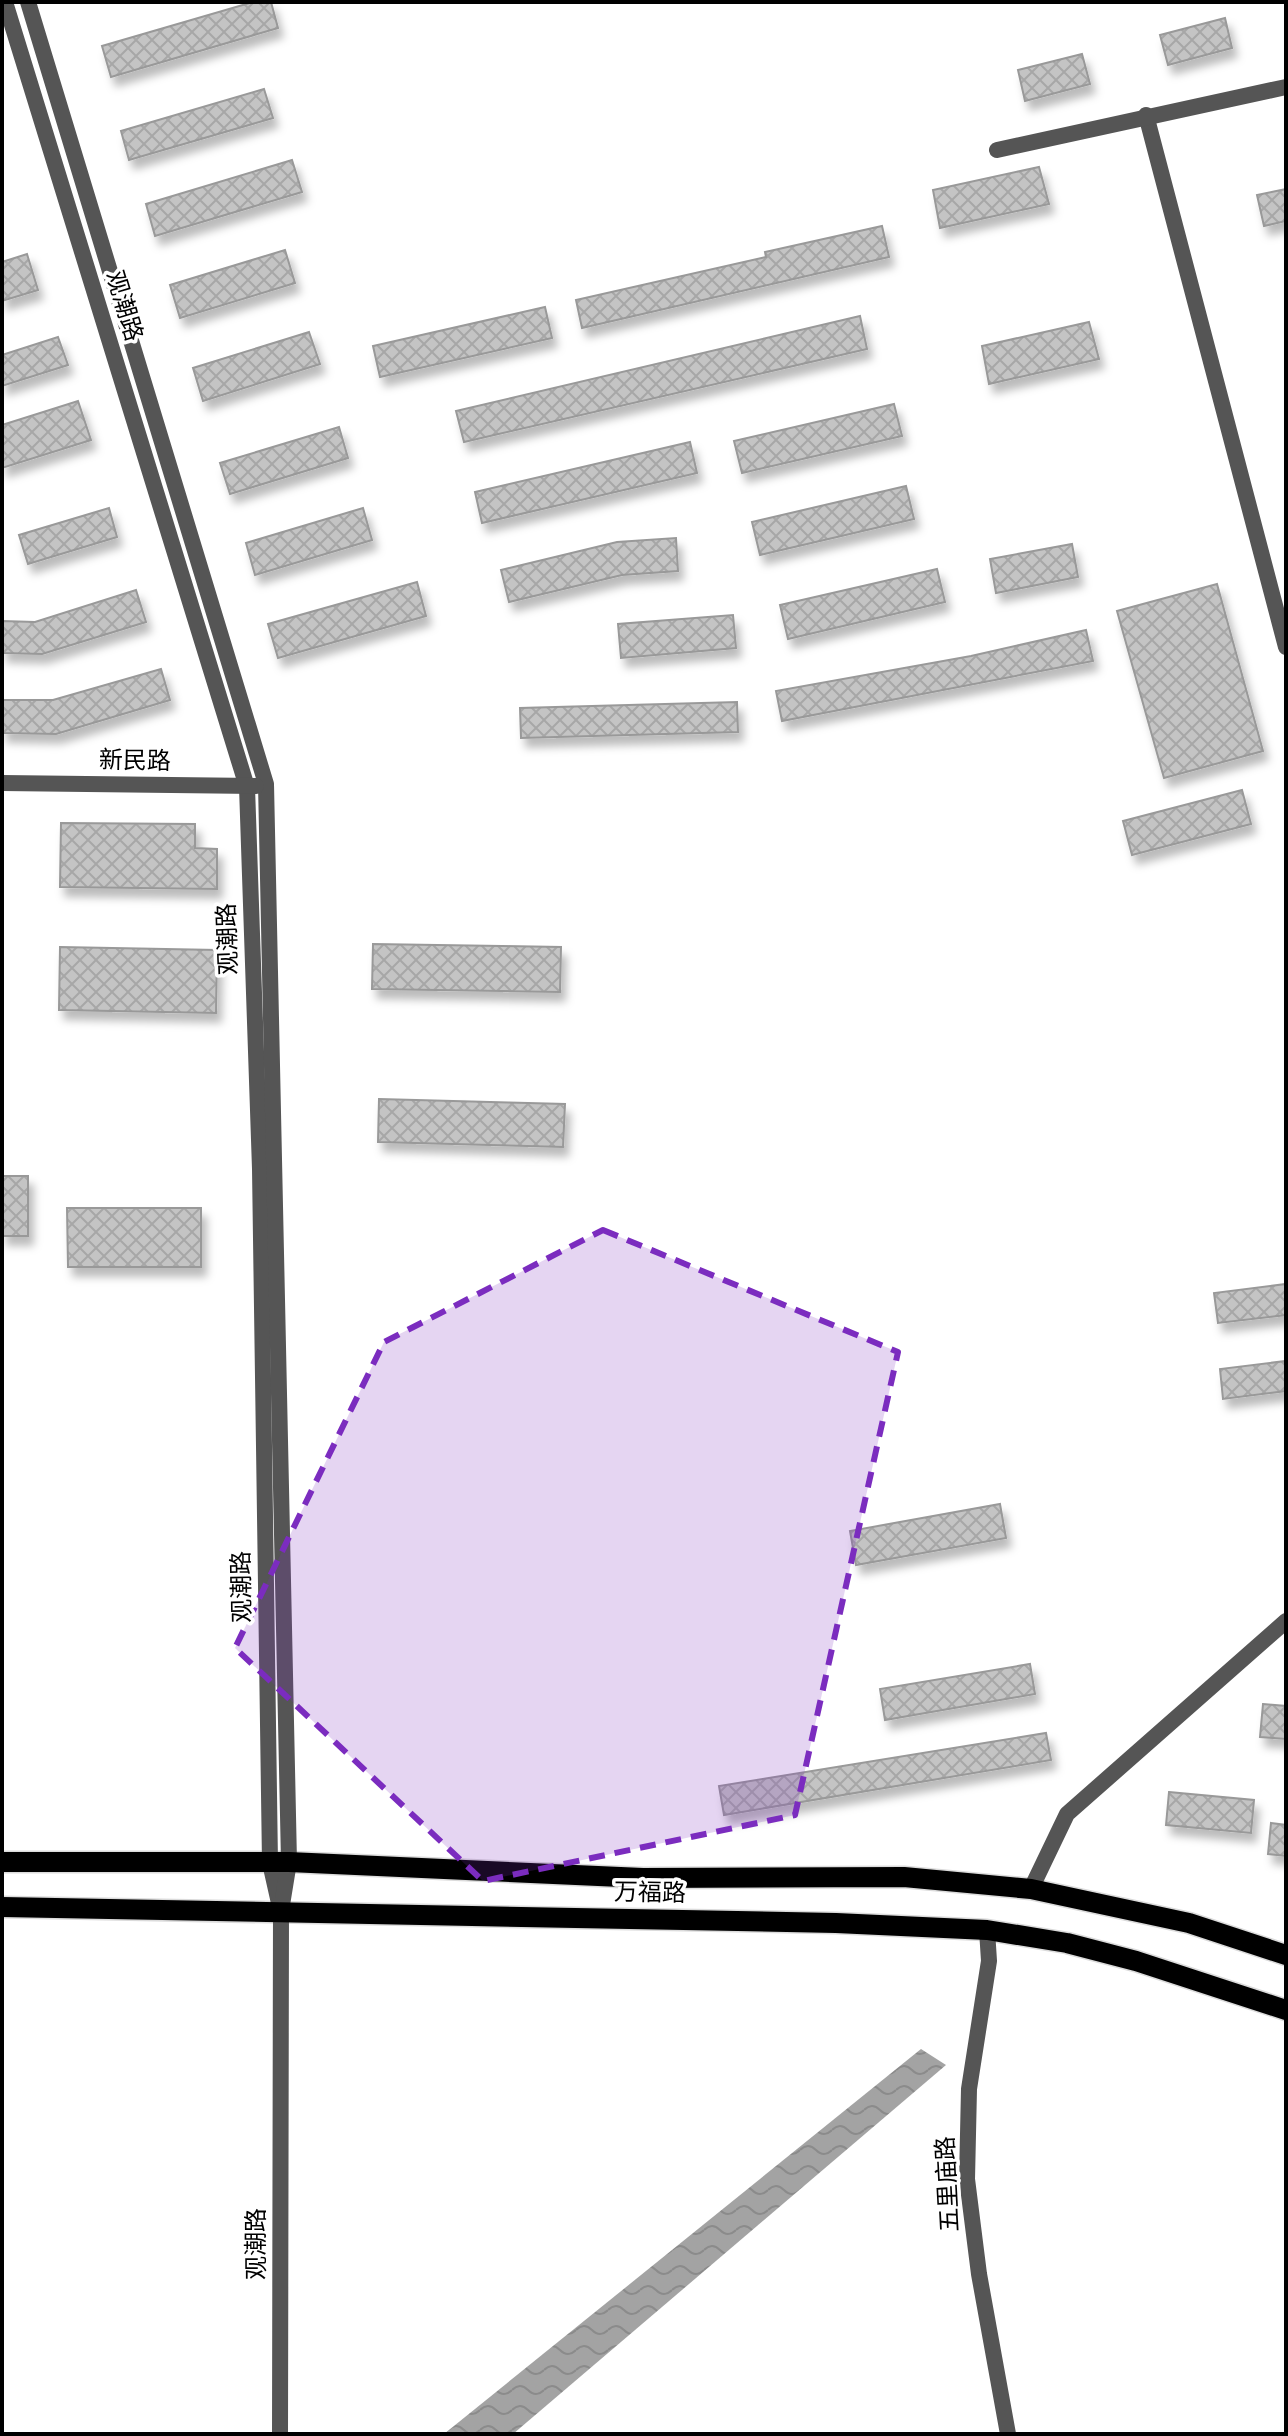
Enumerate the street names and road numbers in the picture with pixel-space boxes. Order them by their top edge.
street label: 观潮路 [100,267,148,345]
street label: 新民路 [99,746,171,776]
street label: 观潮路 [212,903,244,975]
street label: 观潮路 [227,1551,257,1623]
street label: 万福路 [614,1878,686,1908]
street label: 五里庙路 [931,2135,965,2233]
street label: 观潮路 [242,2208,271,2280]

